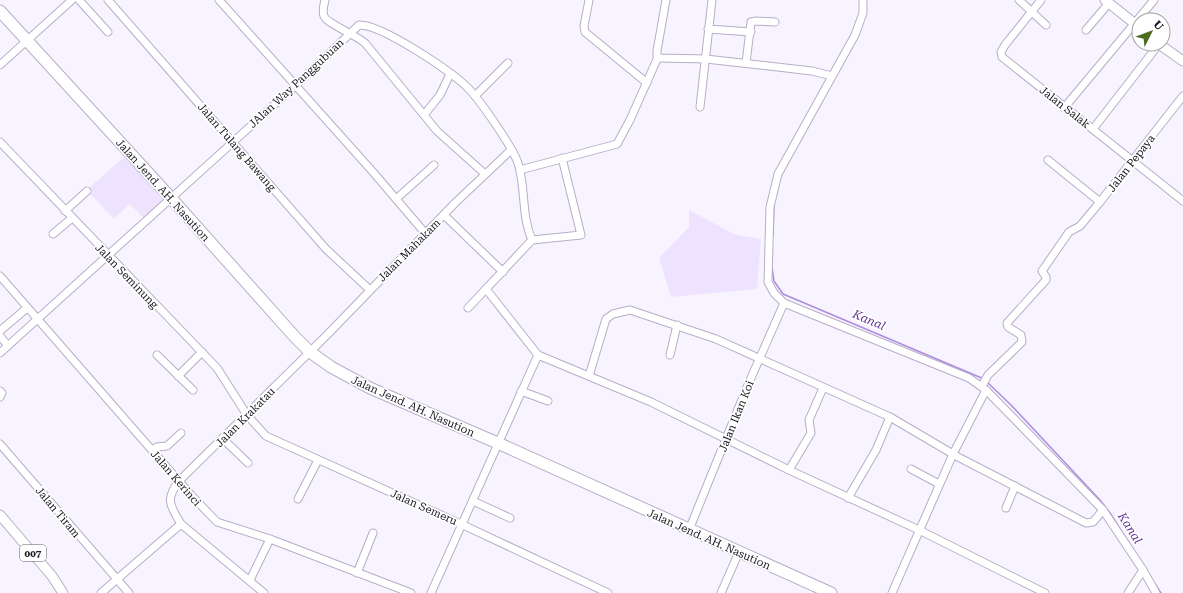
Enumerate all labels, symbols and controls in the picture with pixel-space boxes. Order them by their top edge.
north arrow [1131,12,1171,52]
text: U [1150,18,1166,34]
street label: JAlan Way Panggubuan [246,36,346,131]
street label: Jalan Salak [1037,84,1092,131]
street label: Jalan Tulang Bawang [195,101,279,194]
street label: Jalan Pepaya [1105,132,1158,195]
street label: Jalan Jend. AH. Nasution [113,136,212,244]
street label: Jalan Mahakam [375,216,443,284]
street label: Jalan Seminung [92,241,161,312]
water label: Kanal [850,307,888,333]
street label: Jalan Jend. AH. Nasution [349,373,476,440]
street label: Jalan Ikan Koi [716,378,757,454]
street label: Jalan Krakatau [213,385,278,450]
street label: Jalan Kerinci [148,448,204,509]
street label: Jalan Tiram [33,484,83,540]
street label: Jalan Semeru [388,487,459,528]
street label: Jalan Jend. AH. Nasution [645,506,772,573]
water label: Kanal [1115,509,1145,546]
road number: 007 [20,545,46,561]

